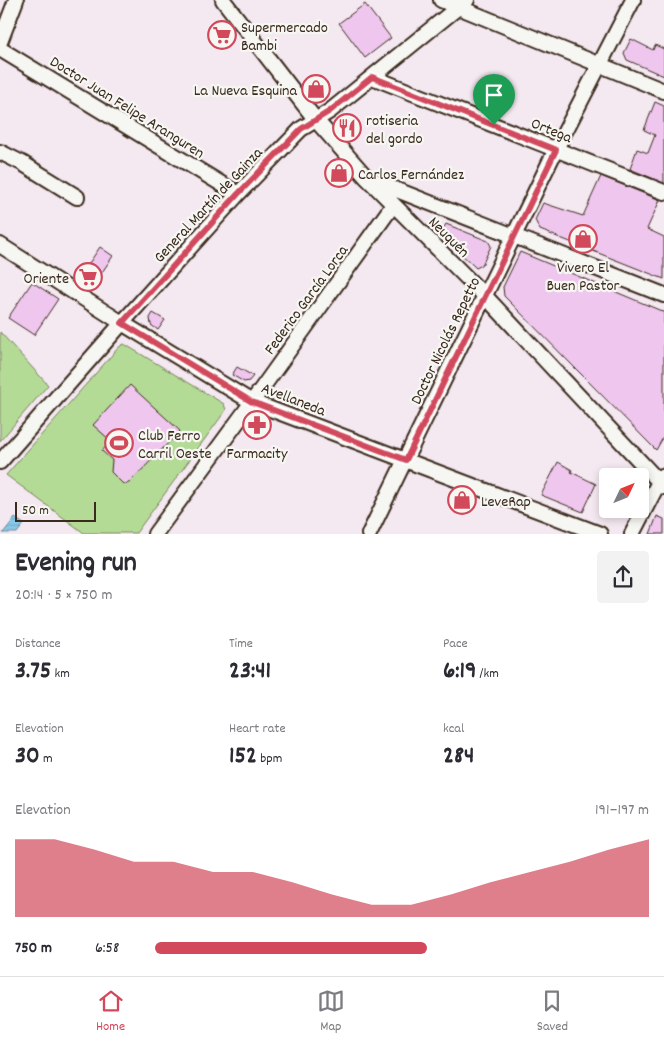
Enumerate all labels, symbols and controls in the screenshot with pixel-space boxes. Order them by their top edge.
place label: Supermercado Bambi [241,17,328,58]
supermarket icon: Supermercado Bambi [207,20,237,50]
street label: Doctor Juan Felipe Aranguren [45,51,208,165]
shop icon: La Nueva Esquina [301,74,331,104]
pin [473,74,515,125]
place label: La Nueva Esquina [194,80,297,103]
icon: arrive [480,81,508,109]
place label: rotiseria del gordo [366,110,423,151]
restaurant icon: rotiseria del gordo [332,113,362,143]
street label: Ortega [527,113,576,150]
street label: General Martín de Gainza [149,142,269,269]
shop icon: Carlos Fernández [324,158,354,188]
place label: Carlos Fernández [358,164,464,187]
street label: Neuquén [422,212,474,264]
shop icon: Vivero El Buen Pastor [568,224,598,254]
street label: Federico García Lorca [259,241,355,360]
place label: Vivero El Buen Pastor [546,257,620,298]
supermarket icon: Oriente [73,262,103,292]
place label: Oriente [24,268,69,291]
street label: Doctor Nicolás Repetto [405,274,487,409]
street label: Avellaneda [258,378,329,423]
pharmacy icon: Farmacity [242,410,272,440]
place label: Club Ferro Carril Oeste [138,425,212,466]
sports icon: Club Ferro Carril Oeste [104,428,134,458]
place label: Farmacity [227,443,288,466]
north arrow [599,468,649,518]
map controls [599,468,649,518]
shop icon: LeveRap [447,485,477,515]
place label: LeveRap [481,491,531,514]
scale bar [15,498,96,522]
text: 50 m [22,501,49,521]
text: Evening run [15,545,137,585]
button: share [597,551,649,603]
text: 20:14 · 5 × 750 m [15,584,112,607]
text: Distance [15,634,61,654]
text: Time [229,634,253,654]
text: Pace [443,634,468,654]
text: 3.75 [15,654,51,690]
text: 23:41 [229,654,271,690]
text: 6:19 [443,654,476,690]
text: km [51,664,70,684]
text: /km [476,664,499,684]
text: Elevation [15,719,64,739]
text: Heart rate [229,719,286,739]
text: kcal [443,719,464,739]
text: 30 [15,739,40,775]
text: 152 [229,739,257,775]
text: 284 [443,739,474,775]
text: m [40,749,53,769]
text: bpm [257,749,282,769]
text: Elevation [15,799,71,822]
text: 191–197 m [595,799,649,822]
text: 750 m [15,937,52,960]
text: 6:58 [95,937,119,960]
tab: Home [96,987,125,1037]
tab: Map [317,987,345,1037]
tab: Saved [537,987,568,1037]

